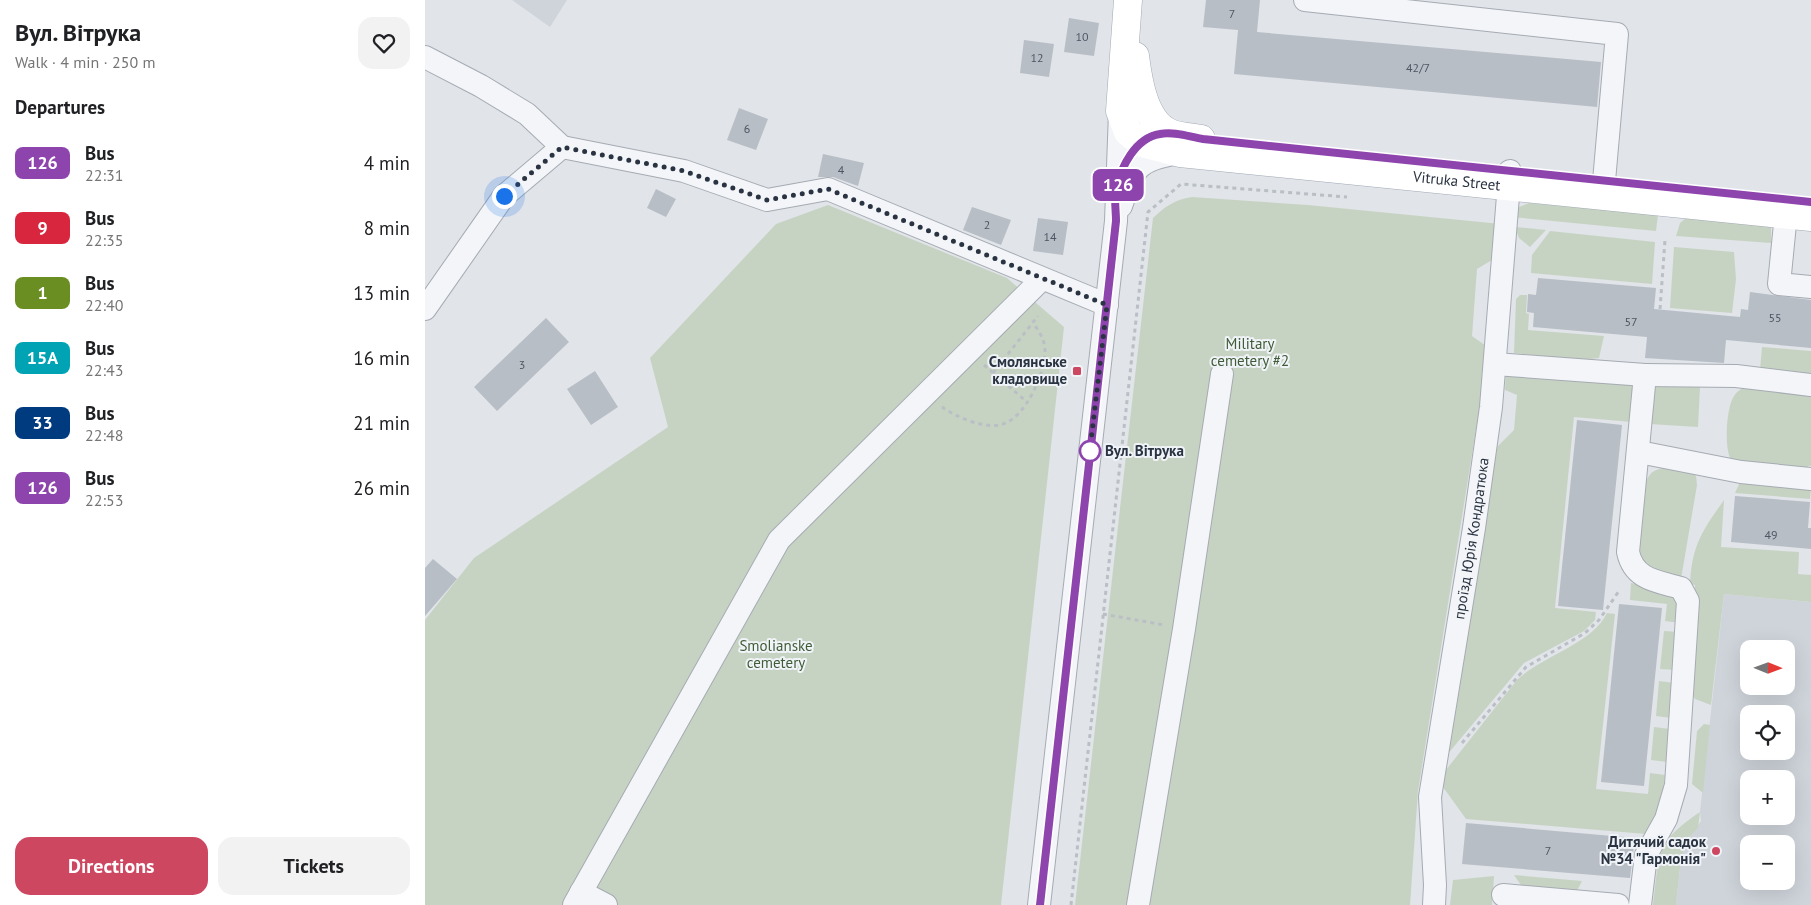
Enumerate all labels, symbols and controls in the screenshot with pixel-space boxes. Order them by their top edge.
house number: 7 [1229,6,1235,21]
text: Вул. Вітрука [15,17,141,48]
button: heart [358,17,410,69]
house number: 10 [1075,29,1089,44]
house number: 12 [1030,50,1044,65]
text: Walk · 4 min · 250 m [15,52,155,72]
house number: 42/7 [1406,60,1430,75]
text: Departures [15,95,105,119]
house number: 6 [744,121,750,136]
text: Bus [85,141,114,165]
text: 126 [27,151,58,174]
text: 4 min [364,151,410,175]
house number: 4 [838,162,845,177]
text: 22:31 [85,165,123,185]
street label: Vitruka Street [1411,167,1501,194]
line badge: 126 [1089,169,1147,201]
text: 126 [1103,173,1133,196]
your location [492,184,517,209]
text: Bus [85,206,114,230]
text: 9 [37,216,48,239]
text: 8 min [364,216,410,240]
house number: 2 [984,217,990,232]
house number: 14 [1043,229,1057,244]
text: 22:35 [85,230,123,250]
text: Bus [85,271,114,295]
text: 1 [37,281,48,304]
text: 13 min [353,281,410,305]
text: 22:40 [85,295,123,315]
house number: 55 [1768,310,1782,325]
house number: 57 [1624,314,1638,329]
park label: Military cemetery #2 [1211,334,1289,370]
text: Bus [85,336,114,360]
text: 15A [27,346,58,369]
text: 16 min [353,346,410,370]
place label: Смолянське кладовище [989,352,1067,388]
house number: 3 [519,357,525,372]
text: 22:43 [85,360,123,380]
marker: Смолянське кладовище [1071,365,1083,377]
text: Bus [85,401,114,425]
text: 33 [32,411,53,434]
text: 21 min [353,411,410,435]
text: 22:48 [85,425,123,445]
marker: Вул. Вітрука [1079,440,1101,462]
place label: Вул. Вітрука [1105,441,1184,460]
street label: проїзд Юрія Кондратюка [1449,456,1493,621]
text: Bus [85,466,114,490]
text: 126 [27,476,58,499]
text: 26 min [353,476,410,500]
text: 22:53 [85,490,123,510]
house number: 49 [1764,527,1778,542]
park label: Smolianske cemetery [739,636,813,672]
north arrow [1740,640,1795,695]
map controls [1740,640,1795,890]
button: locate [1740,705,1795,760]
button: + [1740,770,1795,825]
place label: Дитячий садок №34 "Гармонія" [1601,832,1707,868]
button: − [1740,835,1795,890]
button: Directions [15,837,208,895]
button: Tickets [218,837,410,895]
house number: 7 [1545,843,1551,858]
marker: Дитячий садок №34 "Гармонія" [1710,845,1722,857]

